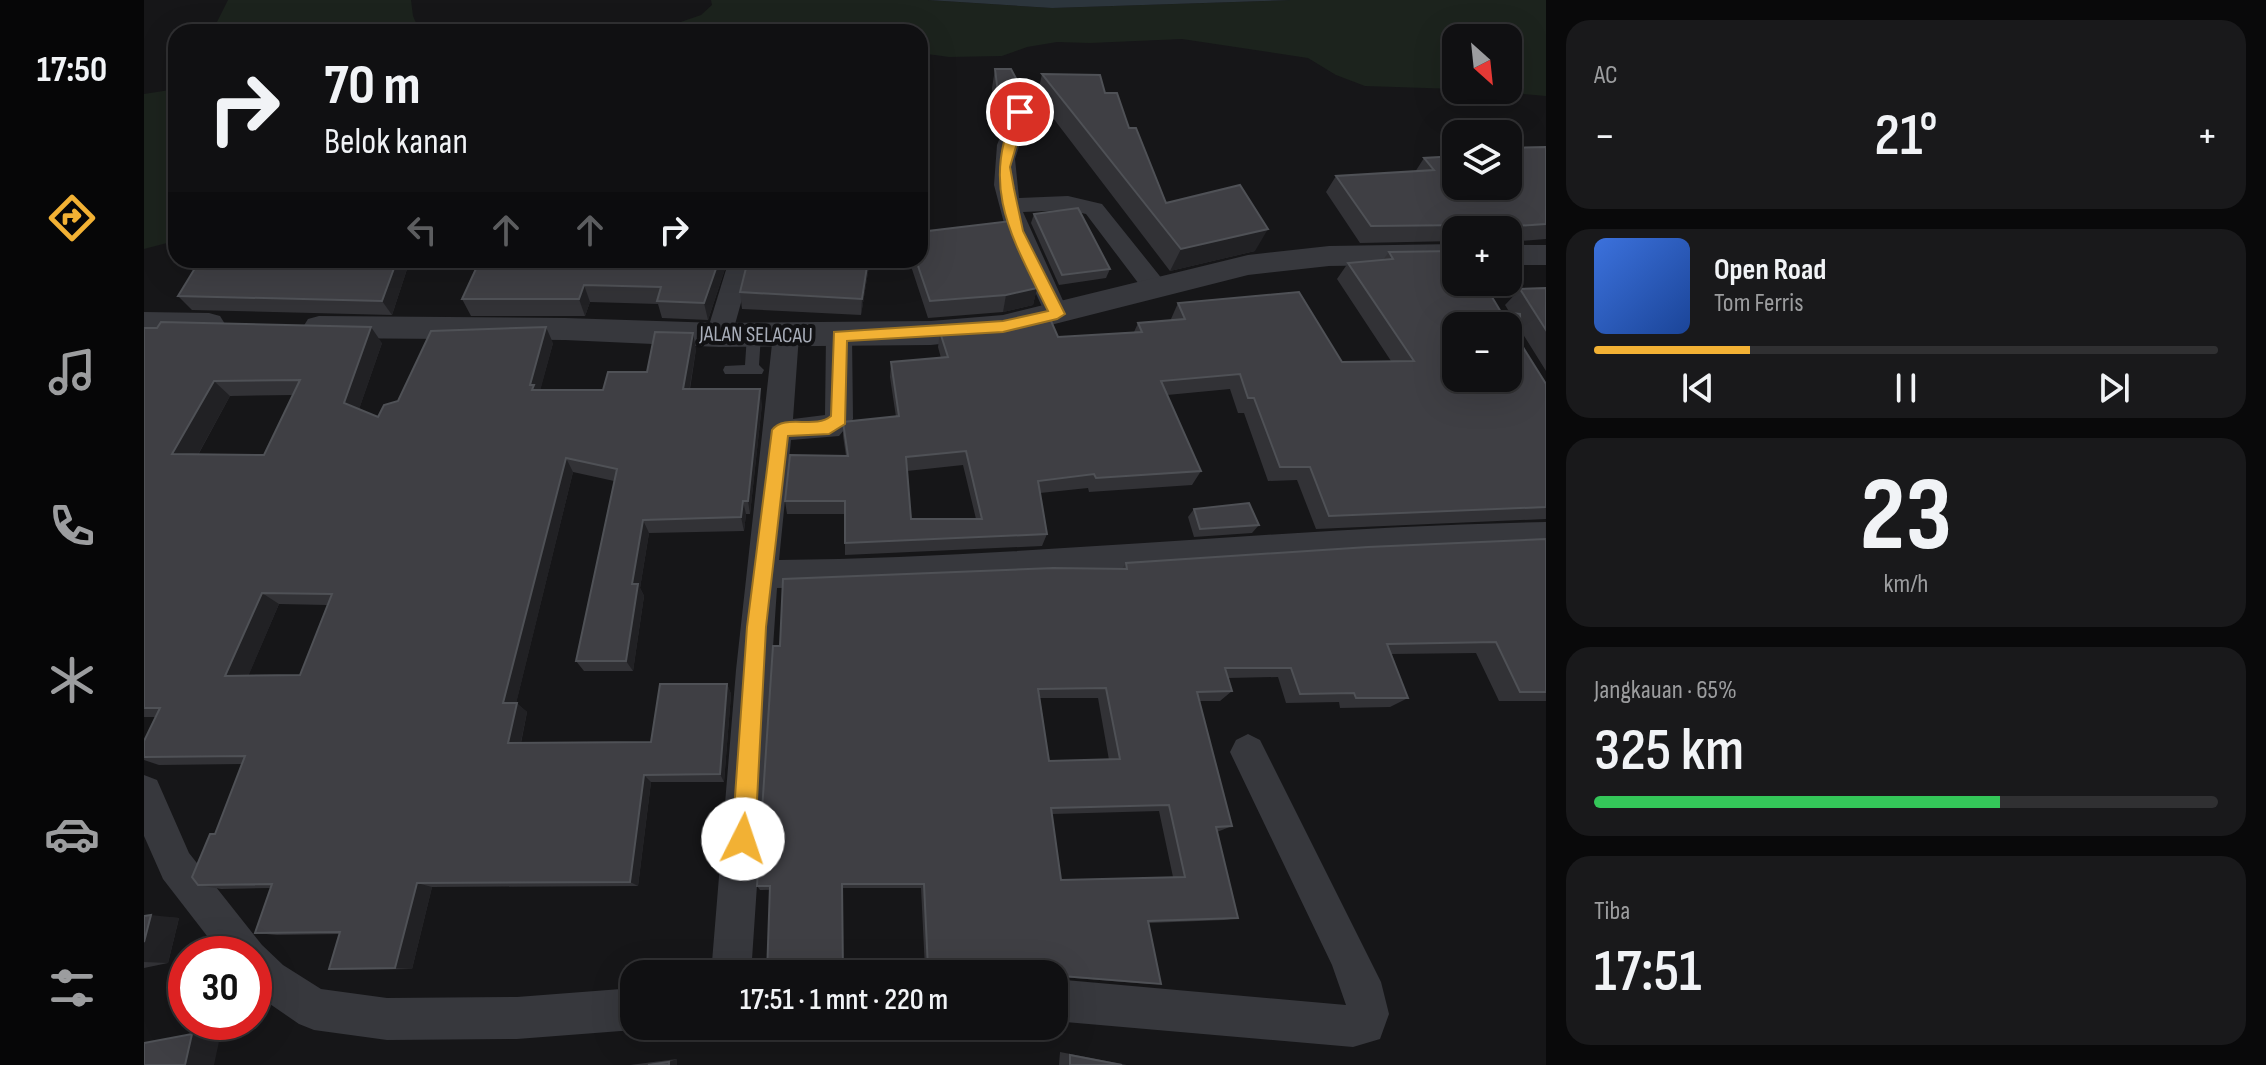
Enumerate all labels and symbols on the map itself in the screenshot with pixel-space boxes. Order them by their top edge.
north arrow [1442,24,1522,104]
pin [986,78,1054,146]
street label: JALAN SELACAU [698,320,813,349]
position arrow [701,797,785,881]
speed limit sign: 30 [168,936,272,1040]

